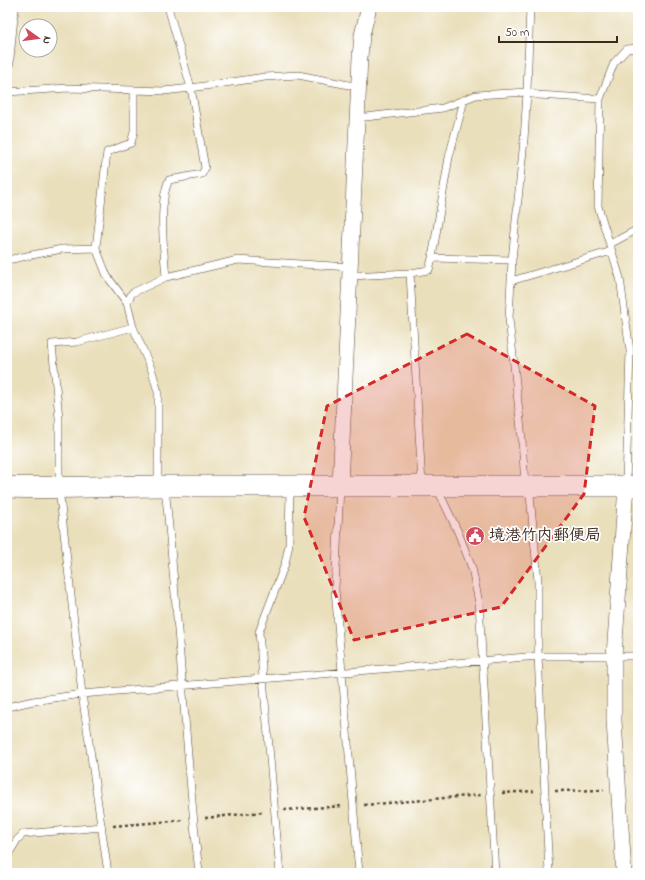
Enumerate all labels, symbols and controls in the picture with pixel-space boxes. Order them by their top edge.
north arrow [18,18,58,58]
scale bar [499,18,617,44]
text: 50 m [505,24,529,42]
text: N [38,35,55,46]
place label: 境港竹内郵便局 [489,524,601,548]
public building icon: 境港竹内郵便局 [464,525,486,547]

